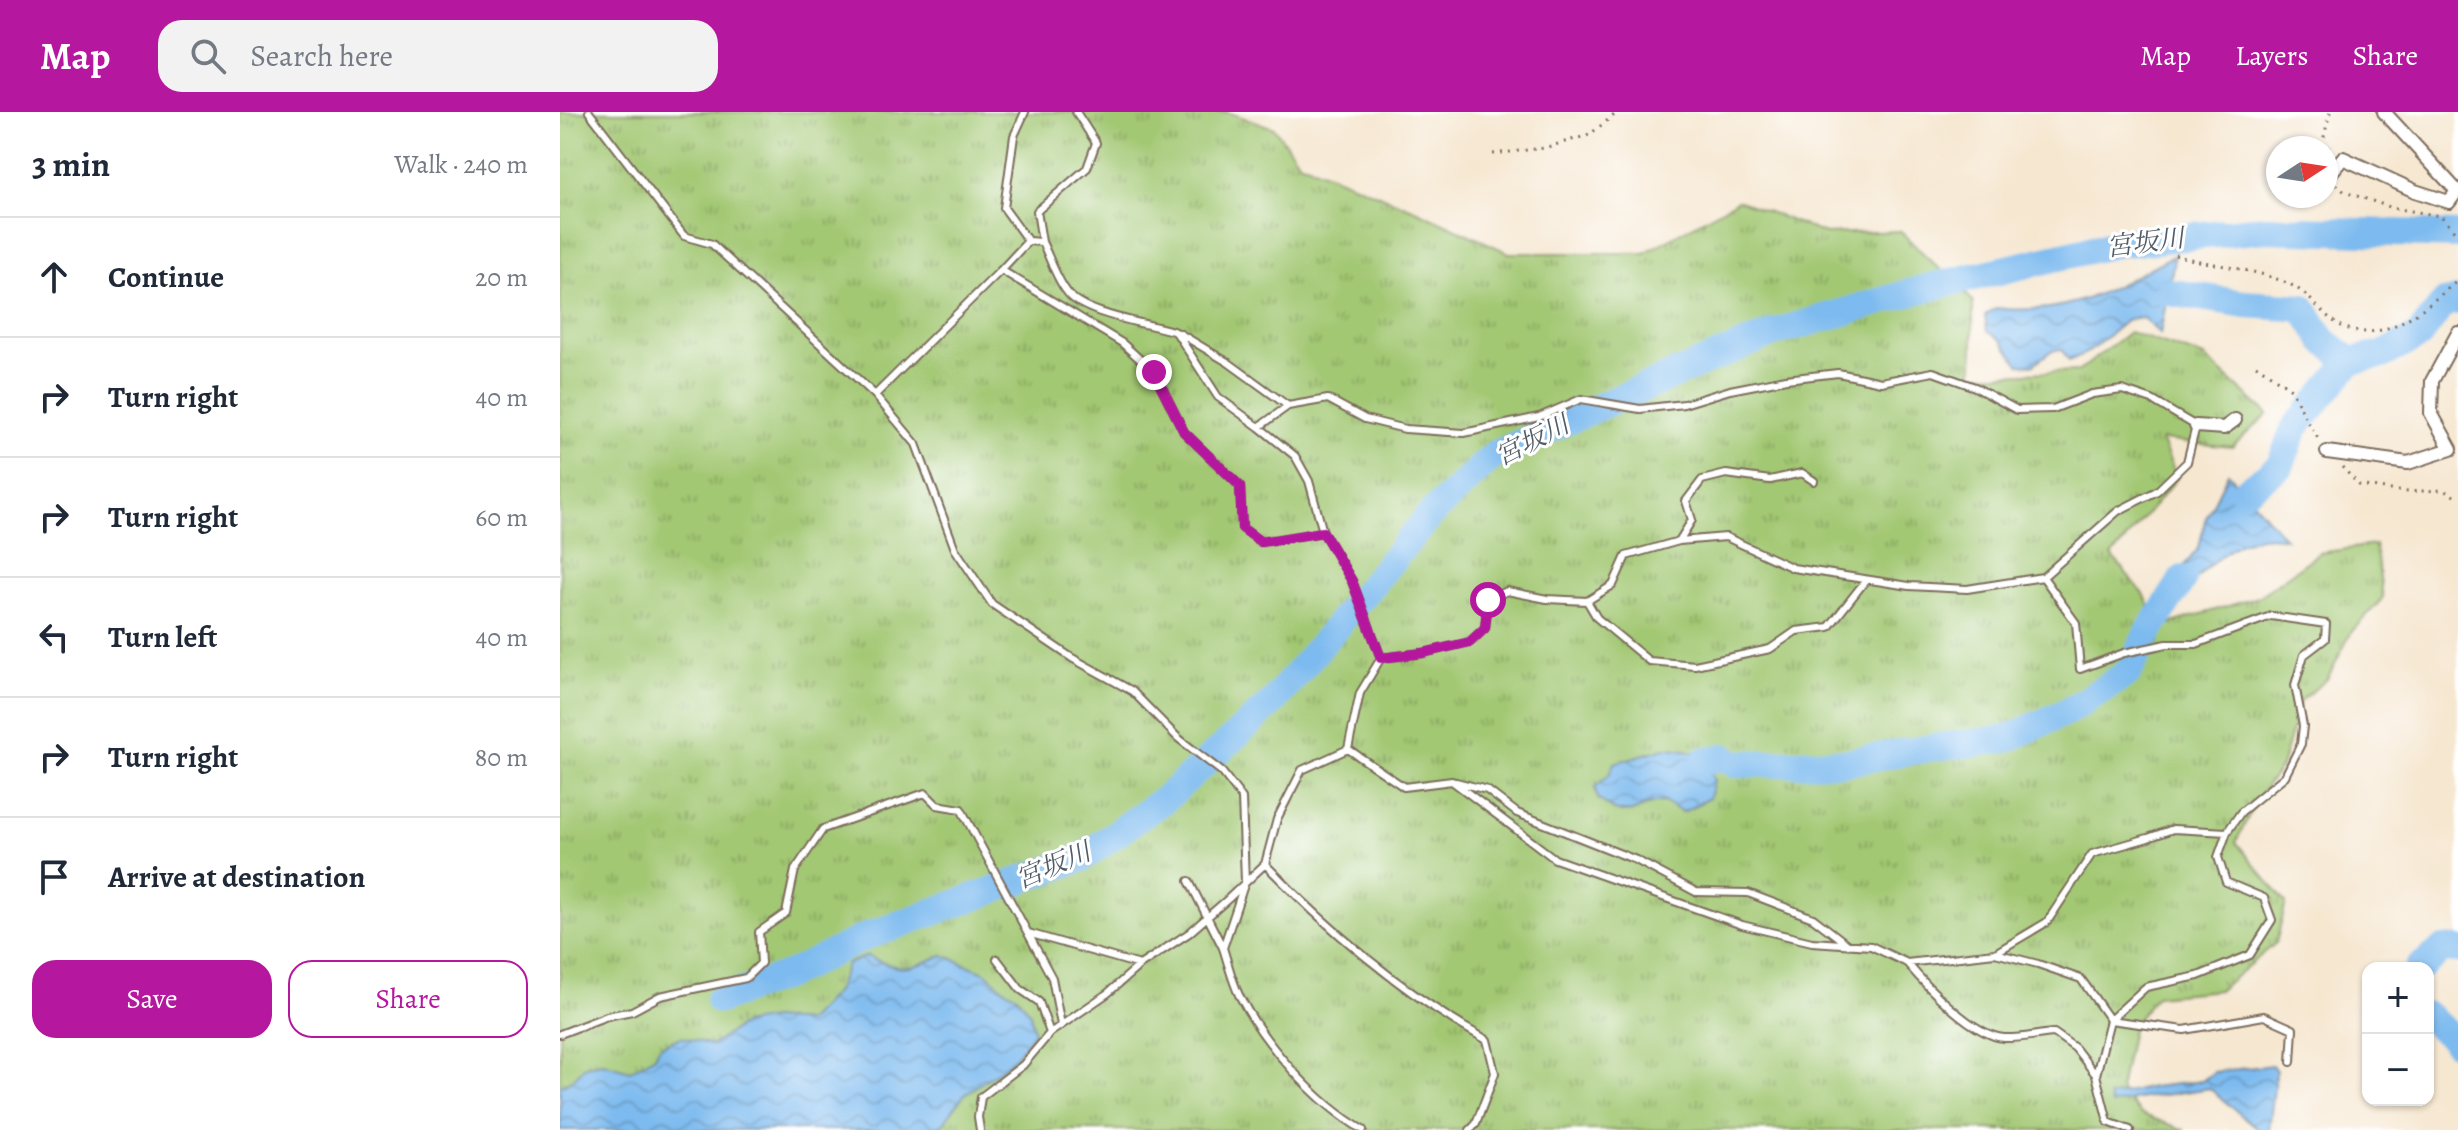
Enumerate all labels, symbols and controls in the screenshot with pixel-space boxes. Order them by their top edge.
search box [158,20,718,92]
text: Map [40,30,110,82]
icon: search [186,34,230,78]
text: Search here [250,36,393,76]
text: Map [2140,37,2191,75]
text: Layers [2235,37,2308,75]
text: Share [2352,37,2418,75]
north arrow [2266,136,2338,208]
text: 3 min [32,141,110,188]
text: Walk · 240 m [394,147,528,182]
water label: 宮坂川 [2104,220,2189,265]
icon: ahead [32,255,76,299]
text: Continue [108,257,224,297]
text: 20 m [475,260,528,295]
route end [1136,354,1172,390]
icon: right [32,375,76,419]
text: Turn right [108,377,238,417]
text: 40 m [476,380,528,415]
water label: 宮坂川 [1490,406,1578,474]
icon: right [32,495,76,539]
text: Turn right [108,497,238,537]
text: 60 m [475,500,528,535]
route start [1470,582,1506,618]
icon: left [32,615,76,659]
text: Turn left [108,617,217,657]
text: 40 m [476,620,528,655]
icon: right [32,735,76,779]
text: Turn right [108,737,238,777]
text: 80 m [475,740,528,775]
water label: 宮坂川 [1010,833,1099,897]
icon: arrive [32,855,76,899]
text: Arrive at destination [108,857,365,897]
button: Save [32,960,272,1038]
button: Share [288,960,528,1038]
map controls [2362,962,2434,1106]
button: + [2362,962,2434,1034]
button: − [2362,1034,2434,1106]

